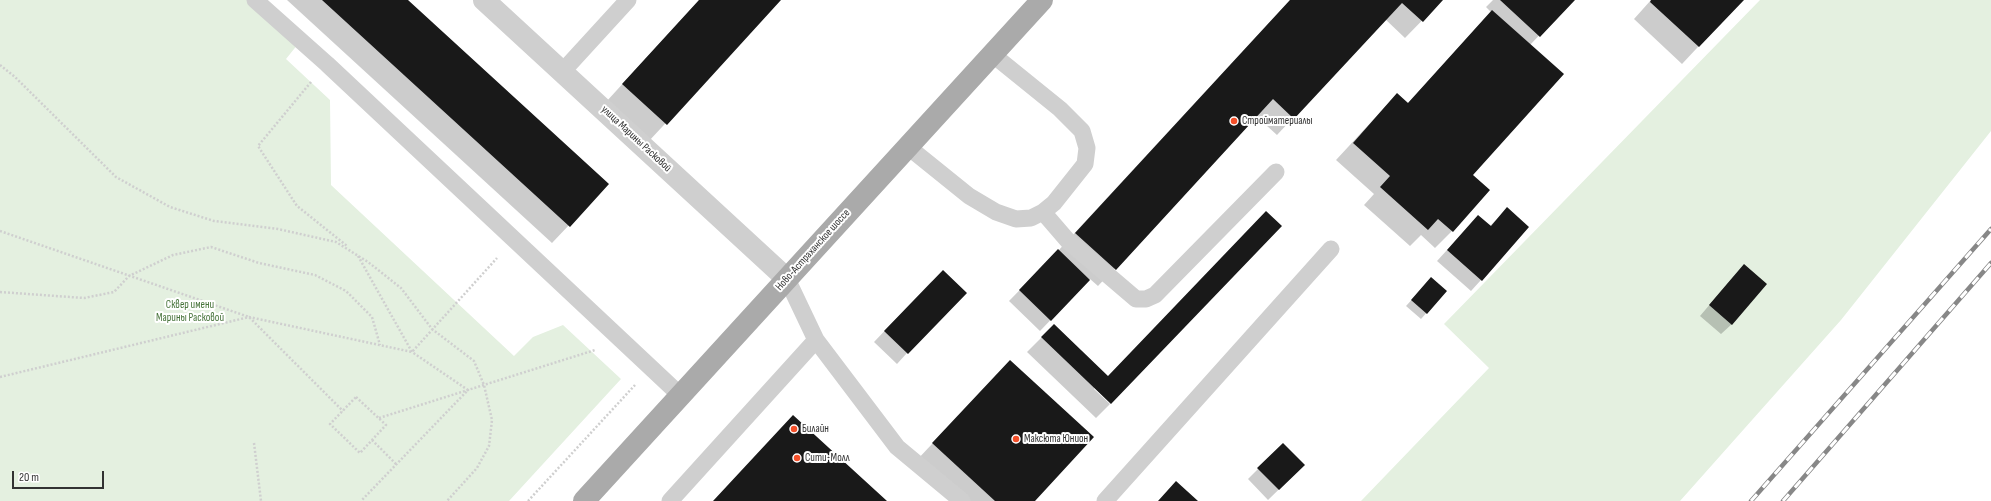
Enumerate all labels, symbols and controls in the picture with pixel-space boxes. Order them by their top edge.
street label: улица Марины Расковой [598,103,674,175]
place label: Стройматериалы [1242,114,1313,128]
marker: Стройматериалы [1229,116,1239,126]
street label: Ново-Астраханское шоссе [773,207,853,293]
park label: Сквер имени Марины Расковой [156,298,224,324]
place label: Билайн [802,422,829,436]
marker: Билайн [789,424,799,434]
place label: Максюта Юнион [1024,432,1088,446]
marker: Максюта Юнион [1011,434,1021,444]
place label: Сити-Молл [805,451,850,465]
marker: Сити-Молл [792,453,802,463]
scale bar [14,463,106,489]
text: 20 m [19,470,39,485]

